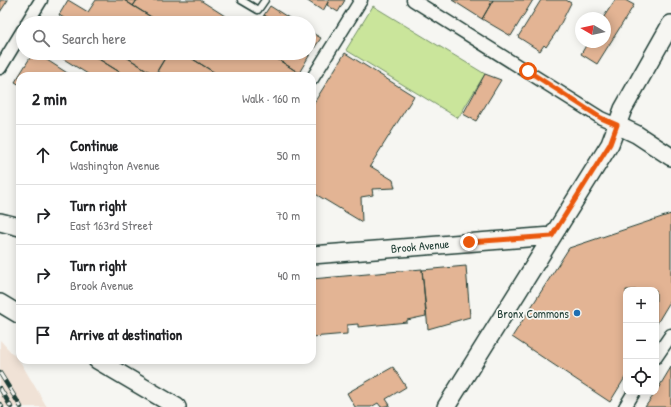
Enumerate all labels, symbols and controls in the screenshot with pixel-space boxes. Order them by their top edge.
north arrow [575,12,611,48]
search box [16,16,316,60]
icon: search [30,27,52,49]
text: Search here [62,28,126,49]
route start [519,62,537,80]
text: 2 min [32,87,67,110]
text: Walk · 160 m [242,89,300,107]
text: Continue [70,135,118,156]
icon: ahead [32,144,54,166]
text: 50 m [277,146,300,164]
text: Washington Avenue [70,156,160,174]
text: Turn right [70,195,126,216]
icon: right [32,204,54,226]
text: 70 m [276,206,300,224]
text: East 163rd Street [70,216,152,234]
route end [460,233,478,251]
street label: Brook Avenue [390,235,450,257]
text: Turn right [70,255,126,276]
icon: right [32,264,54,286]
text: 40 m [277,266,300,284]
text: Brook Avenue [70,276,133,294]
map controls [623,287,659,395]
button: + [623,287,659,323]
place label: Bronx Commons [497,305,569,322]
marker: Bronx Commons [572,308,582,318]
button: − [623,323,659,359]
icon: arrive [32,324,54,346]
text: Arrive at destination [70,324,182,345]
button: locate [623,359,659,395]

